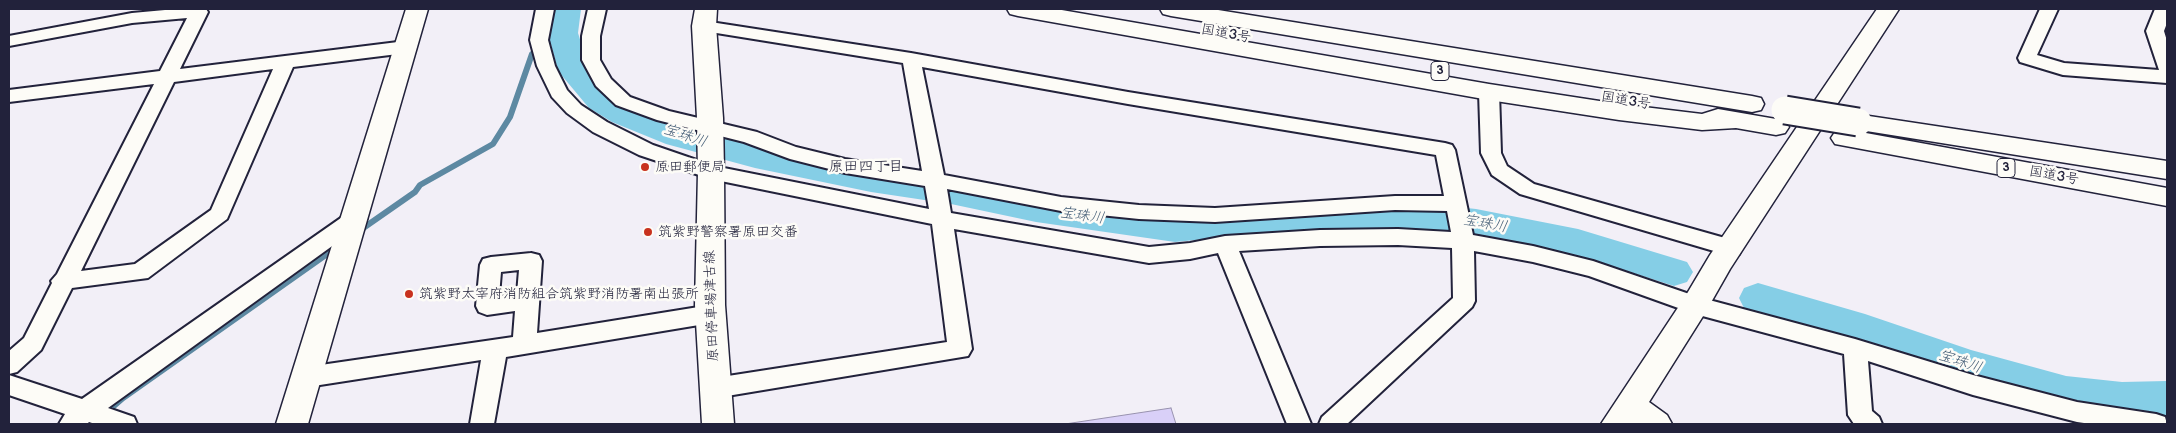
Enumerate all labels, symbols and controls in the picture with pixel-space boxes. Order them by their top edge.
street label: 国道3号 [1200,21,1252,47]
road number: 3 [1431,61,1449,80]
street label: 国道3号 [1600,89,1652,113]
water label: 宝珠川 [661,120,709,152]
district label: 原田四丁目 [829,158,903,176]
road number: 3 [1997,158,2015,178]
place label: 原田郵便局 [655,159,725,175]
marker: 原田郵便局 [639,161,651,173]
street label: 国道3号 [2028,163,2080,189]
water label: 宝珠川 [1058,204,1106,228]
water label: 宝珠川 [1461,211,1509,237]
place label: 筑紫野警察署原田交番 [658,224,798,240]
marker: 筑紫野警察署原田交番 [642,226,654,238]
street label: 原田停車場津古線 [702,250,722,362]
place label: 筑紫野太宰府消防組合筑紫野消防署南出張所 [419,286,699,302]
marker: 筑紫野太宰府消防組合筑紫野消防署南出張所 [403,288,415,300]
water label: 宝珠川 [1936,346,1984,378]

